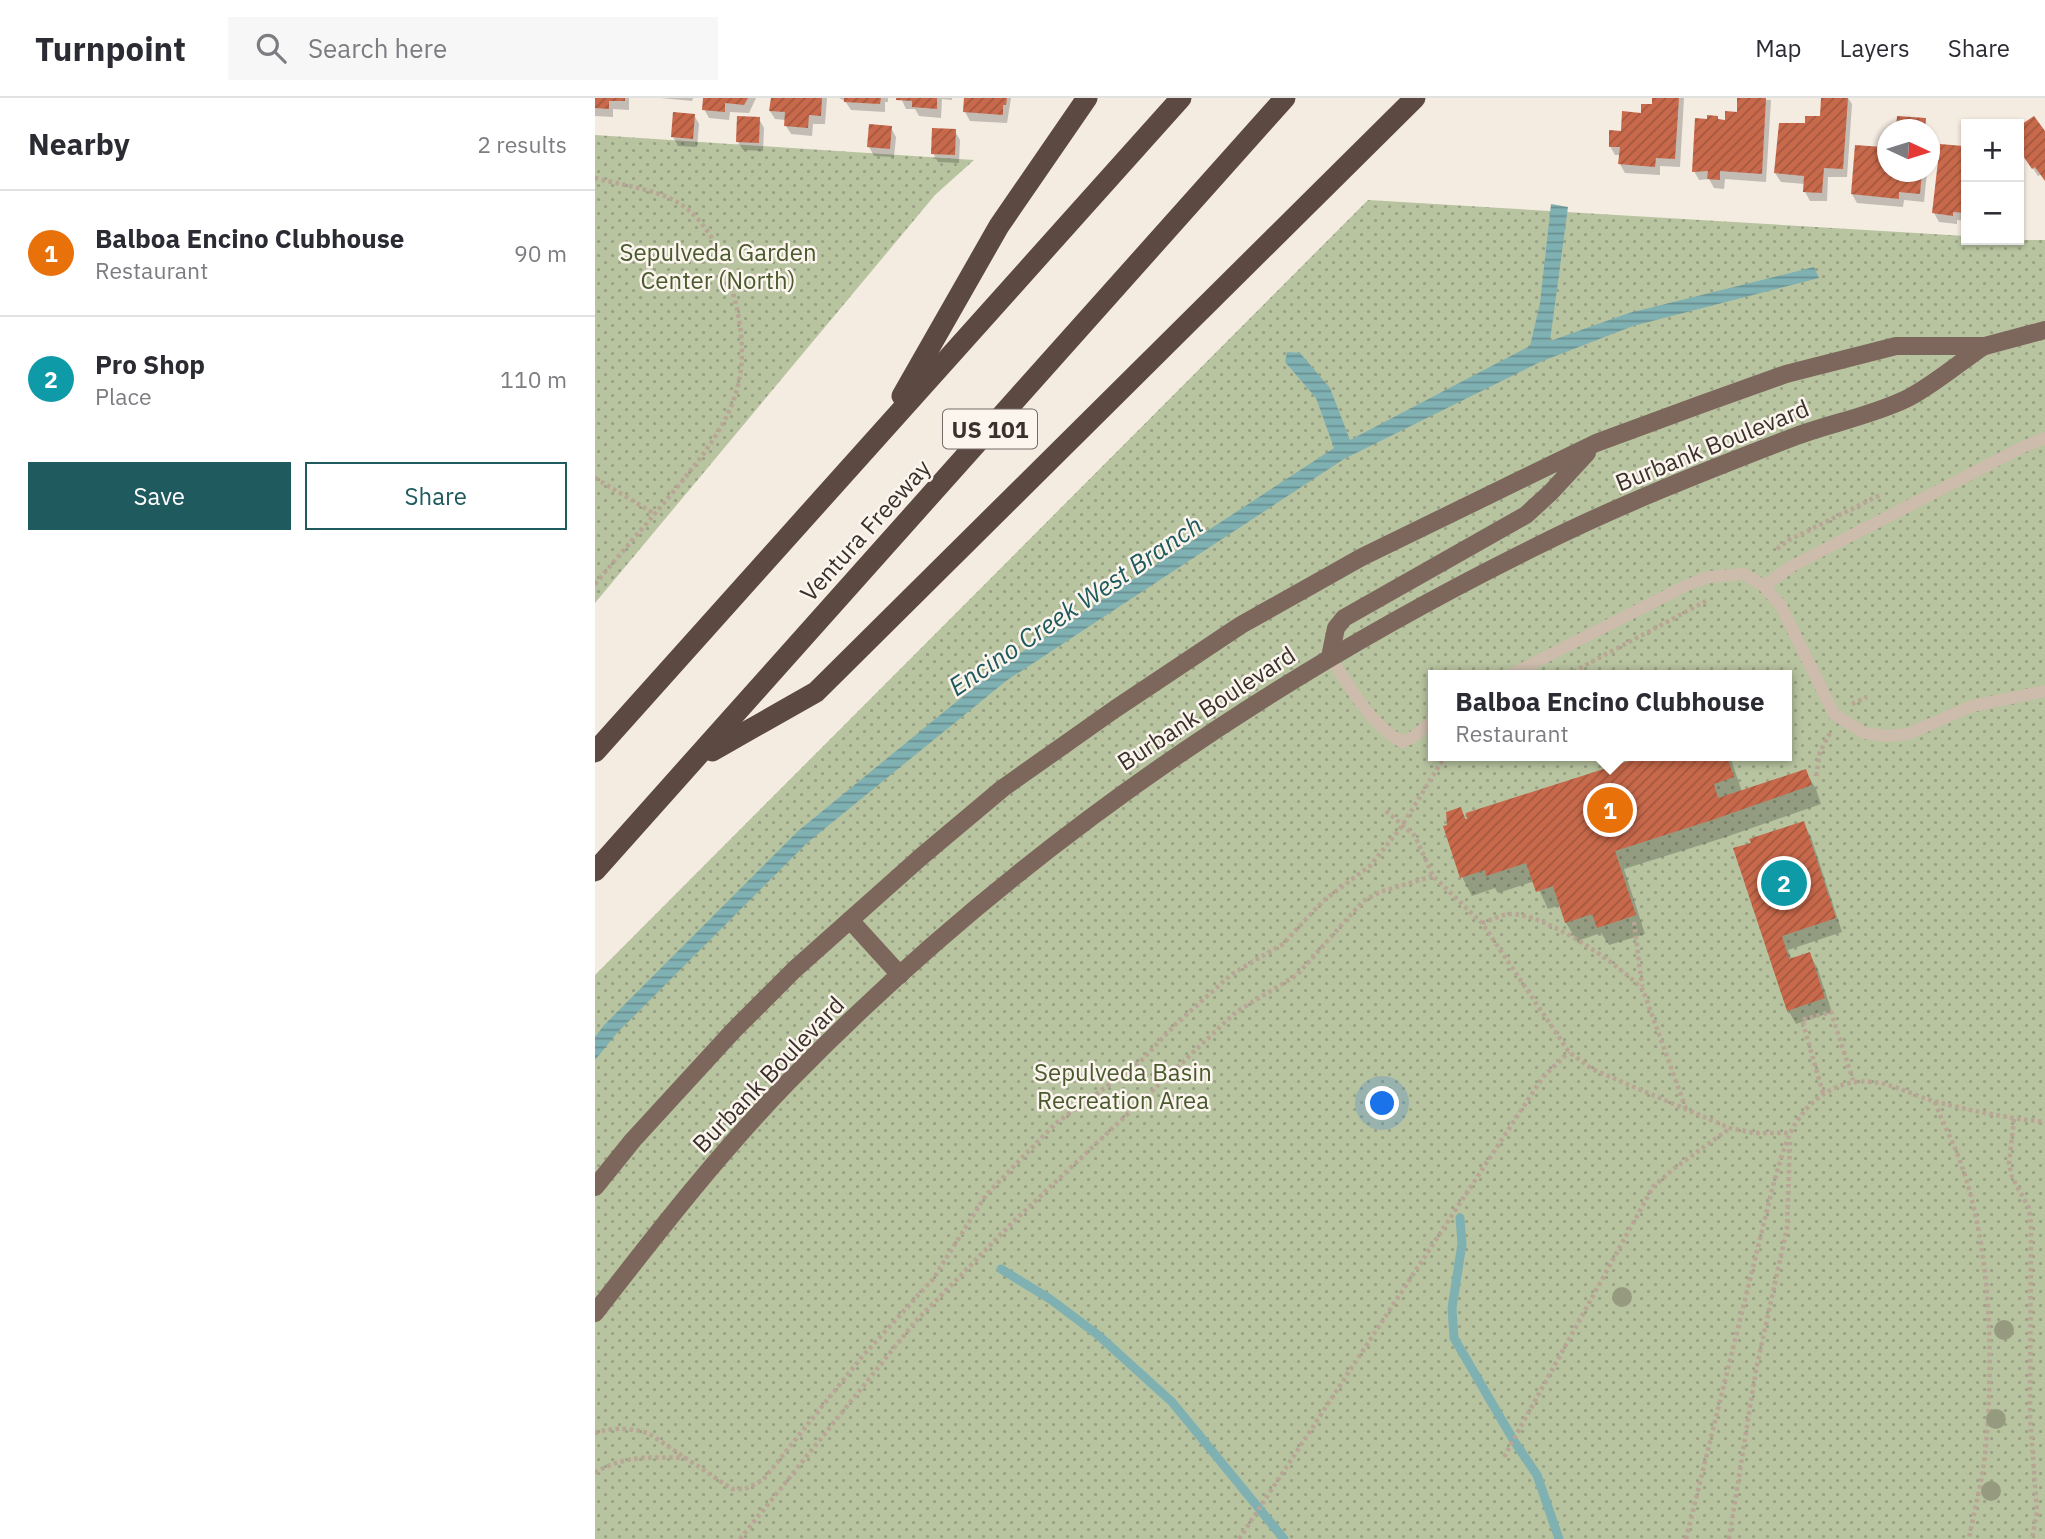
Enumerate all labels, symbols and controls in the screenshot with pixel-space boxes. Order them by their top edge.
search box [228,17,718,80]
text: Turnpoint [35,27,186,70]
icon: search [252,29,290,67]
text: Search here [308,31,447,65]
text: Map [1755,32,1802,64]
text: Layers [1840,32,1910,64]
text: Share [1948,32,2010,64]
north arrow [1877,119,1940,182]
map controls [1961,119,2024,245]
button: + [1961,119,2024,182]
text: Nearby [28,124,130,163]
text: 2 results [477,129,567,159]
button: − [1961,182,2024,245]
text: Balboa Encino Clubhouse [95,221,404,255]
park label: Sepulveda Garden Center (North) [619,236,817,296]
text: 1 [44,238,58,268]
text: 90 m [514,238,567,268]
text: Restaurant [95,255,208,285]
text: Pro Shop [95,347,205,381]
text: 2 [44,364,58,394]
text: 110 m [500,364,567,394]
text: Place [95,381,152,411]
street label: Burbank Boulevard [1610,392,1814,498]
road number: US 101 [943,410,1037,448]
street label: Ventura Freeway [793,452,937,608]
button: Save [28,462,291,530]
button: Share [305,462,567,530]
water label: Encino Creek West Branch [941,507,1209,703]
street label: Burbank Boulevard [1111,638,1301,778]
popup [1428,670,1792,761]
text: Balboa Encino Clubhouse [1455,684,1765,718]
text: Restaurant [1455,718,1569,748]
pin: 1 [1587,784,1633,836]
pin: 2 [1761,857,1807,909]
street label: Burbank Boulevard [685,989,851,1159]
park label: Sepulveda Basin Recreation Area [1034,1056,1212,1116]
your location [1365,1086,1399,1120]

